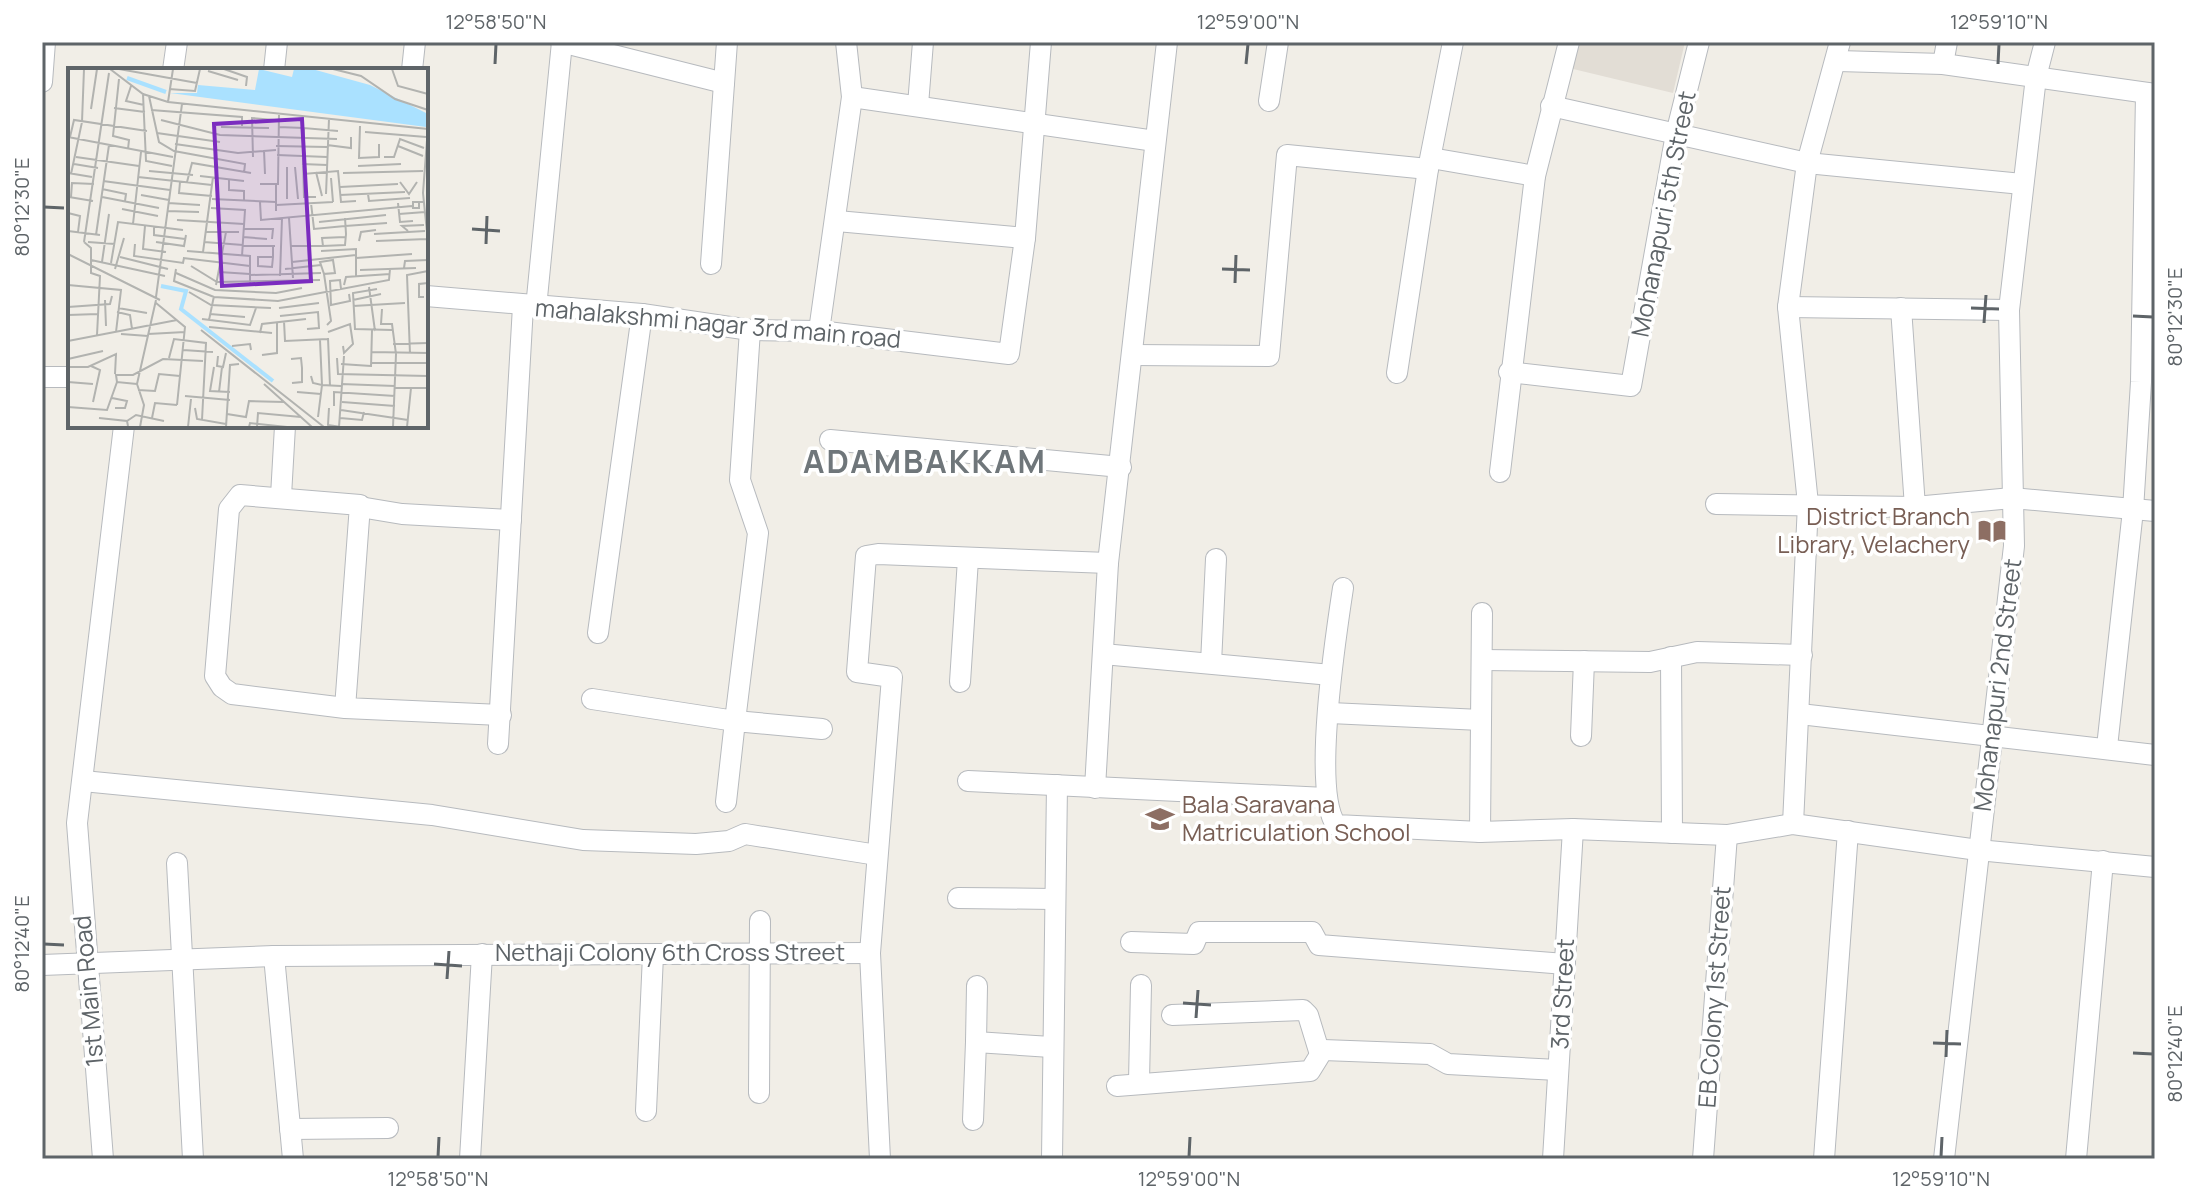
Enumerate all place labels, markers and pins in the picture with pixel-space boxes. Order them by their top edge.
place label: District Branch Library, Velachery [1777,499,1970,560]
library icon: District Branch Library, Velachery [1977,516,2007,546]
place label: Bala Saravana Matriculation School [1182,787,1411,848]
school or university icon: Bala Saravana Matriculation School [1145,804,1175,834]

